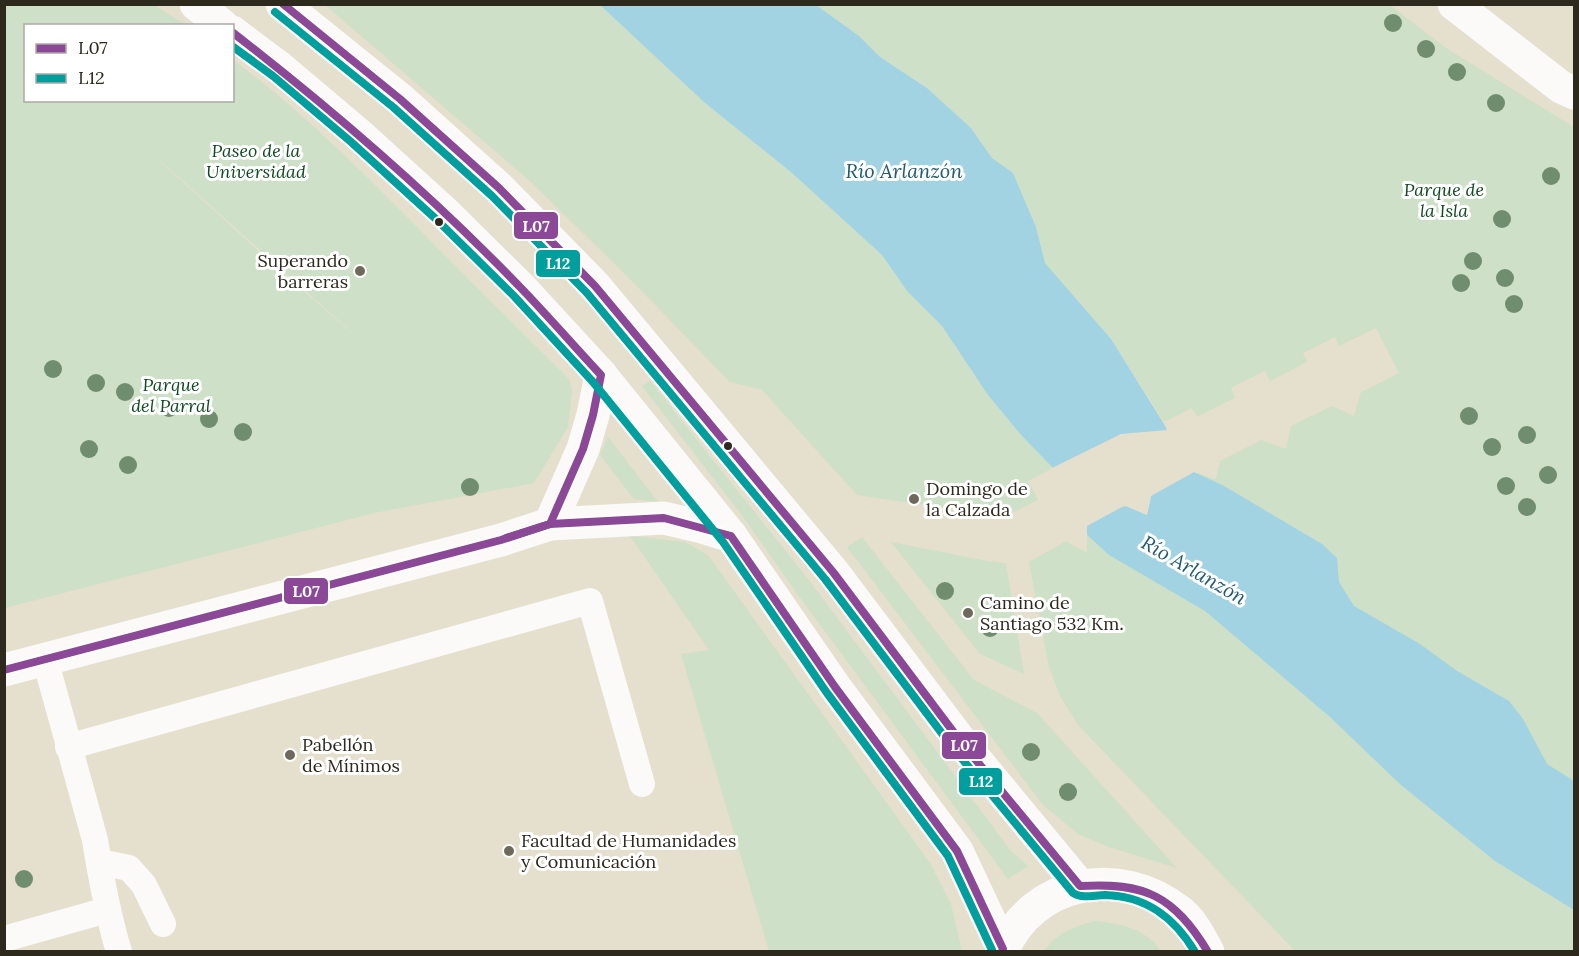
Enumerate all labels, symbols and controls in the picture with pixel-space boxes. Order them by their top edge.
legend [24,24,234,102]
text: L07 [78,36,107,59]
text: L12 [78,66,105,89]
park label: Paseo de la Universidad [206,139,306,183]
water label: Río Arlanzón [845,158,963,183]
park label: Parque de la Isla [1404,178,1484,222]
line badge: L07 [513,211,559,240]
unlabelled marker [433,216,445,228]
text: L07 [522,216,550,236]
place label: Superando barreras [257,249,348,293]
line badge: L12 [535,249,581,278]
text: L12 [546,253,570,273]
marker: Superando barreras [353,264,367,278]
park label: Parque del Parral [131,373,211,417]
unlabelled marker [722,440,734,452]
place label: Domingo de la Calzada [926,477,1028,521]
marker: Domingo de la Calzada [907,492,921,506]
water label: Río Arlanzón [1137,529,1252,610]
line badge: L07 [283,577,329,605]
text: L07 [292,581,320,601]
place label: Camino de Santiago 532 Km. [980,591,1124,635]
marker: Camino de Santiago 532 Km. [961,606,975,620]
line badge: L07 [941,731,987,760]
place label: Pabellón de Mínimos [302,733,400,777]
text: L07 [950,735,978,755]
marker: Pabellón de Mínimos [283,748,297,762]
line badge: L12 [958,767,1003,796]
text: L12 [969,771,993,791]
place label: Facultad de Humanidades y Comunicación [521,829,736,873]
marker: Facultad de Humanidades y Comunicación [502,844,516,858]

